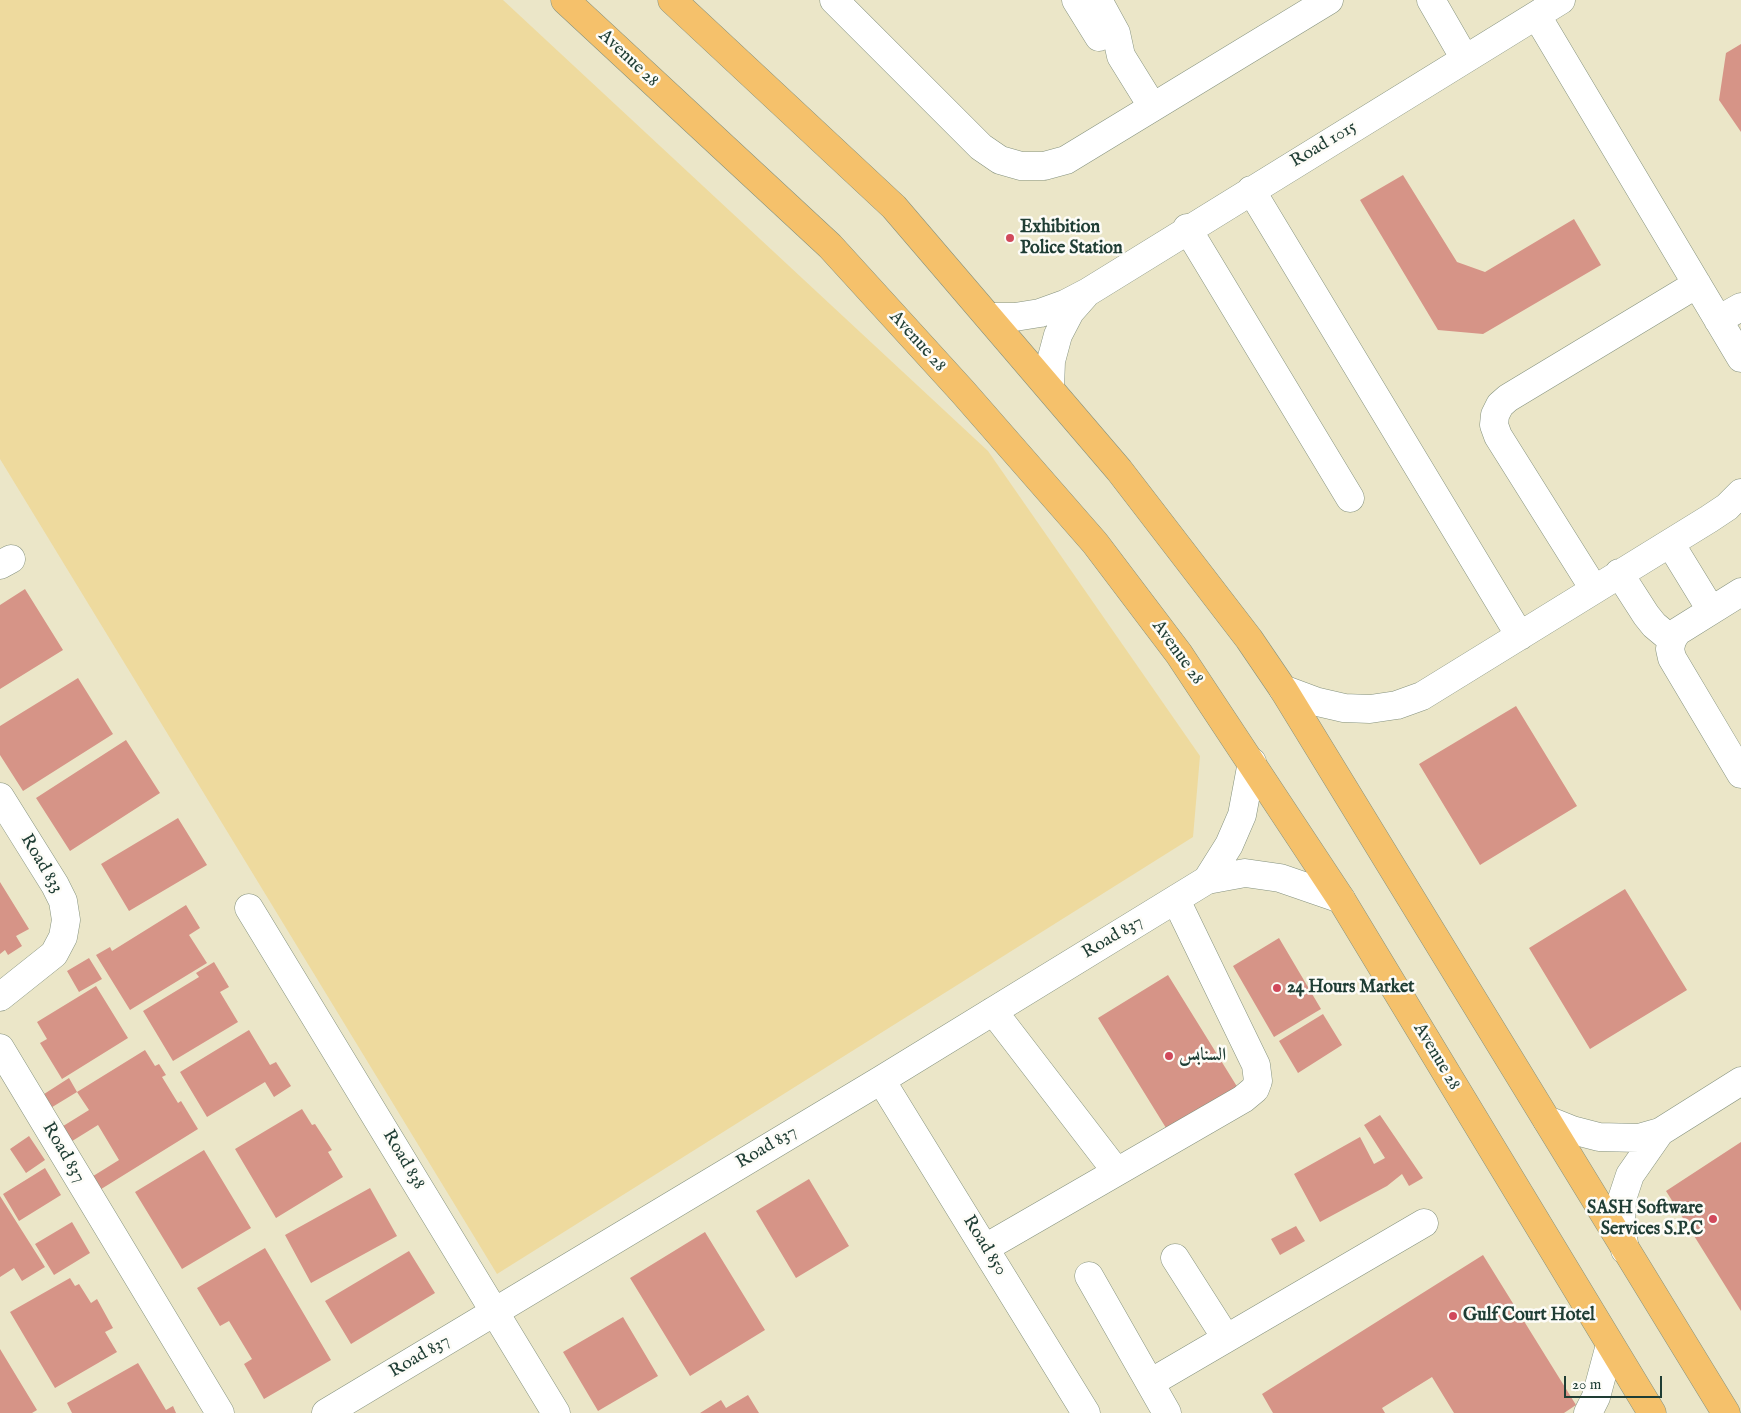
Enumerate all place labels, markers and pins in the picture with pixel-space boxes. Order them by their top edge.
place label: Exhibition Police Station [1020,217,1123,260]
marker: Exhibition Police Station [1004,232,1016,244]
place label: 24 Hours Market [1287,977,1414,999]
marker: 24 Hours Market [1271,982,1283,994]
place label: السنابس [1179,1045,1226,1067]
marker: السنابس [1163,1050,1175,1062]
place label: SASH Software Services S.P.C [1587,1198,1703,1240]
marker: SASH Software Services S.P.C [1707,1213,1719,1225]
place label: Gulf Court Hotel [1463,1305,1595,1327]
marker: Gulf Court Hotel [1447,1310,1459,1322]

